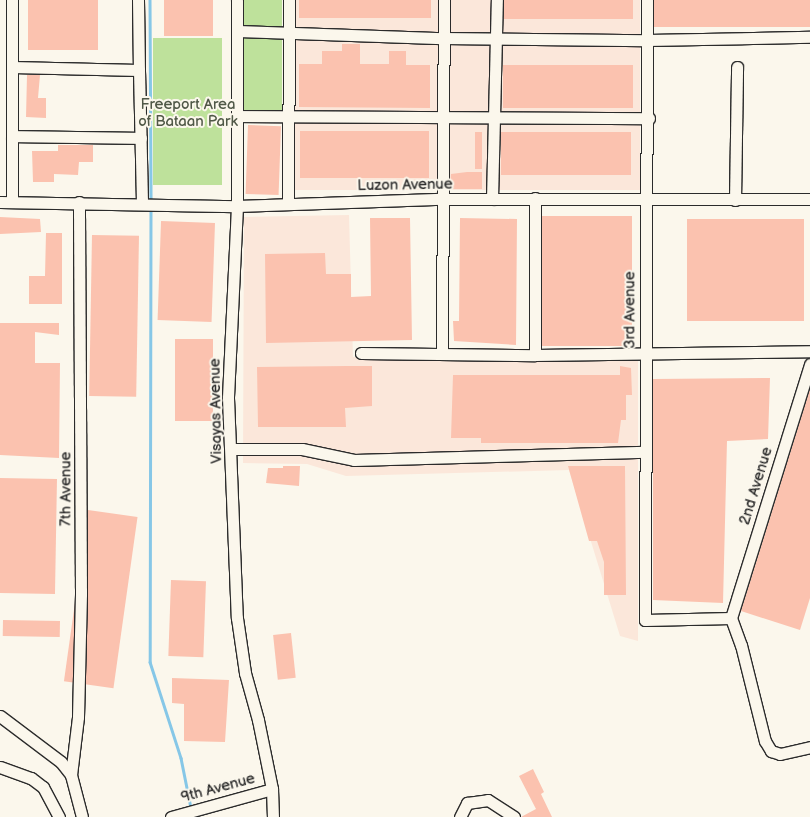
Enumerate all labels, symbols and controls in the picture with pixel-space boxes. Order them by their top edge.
park label: Freeport Area of Bataan Park [138,95,238,130]
street label: Luzon Avenue [357,175,453,195]
street label: 3rd Avenue [621,271,639,349]
street label: Visayas Avenue [206,358,226,464]
street label: 2nd Avenue [736,445,776,527]
street label: 7th Avenue [57,452,75,526]
street label: 9th Avenue [179,769,257,807]

